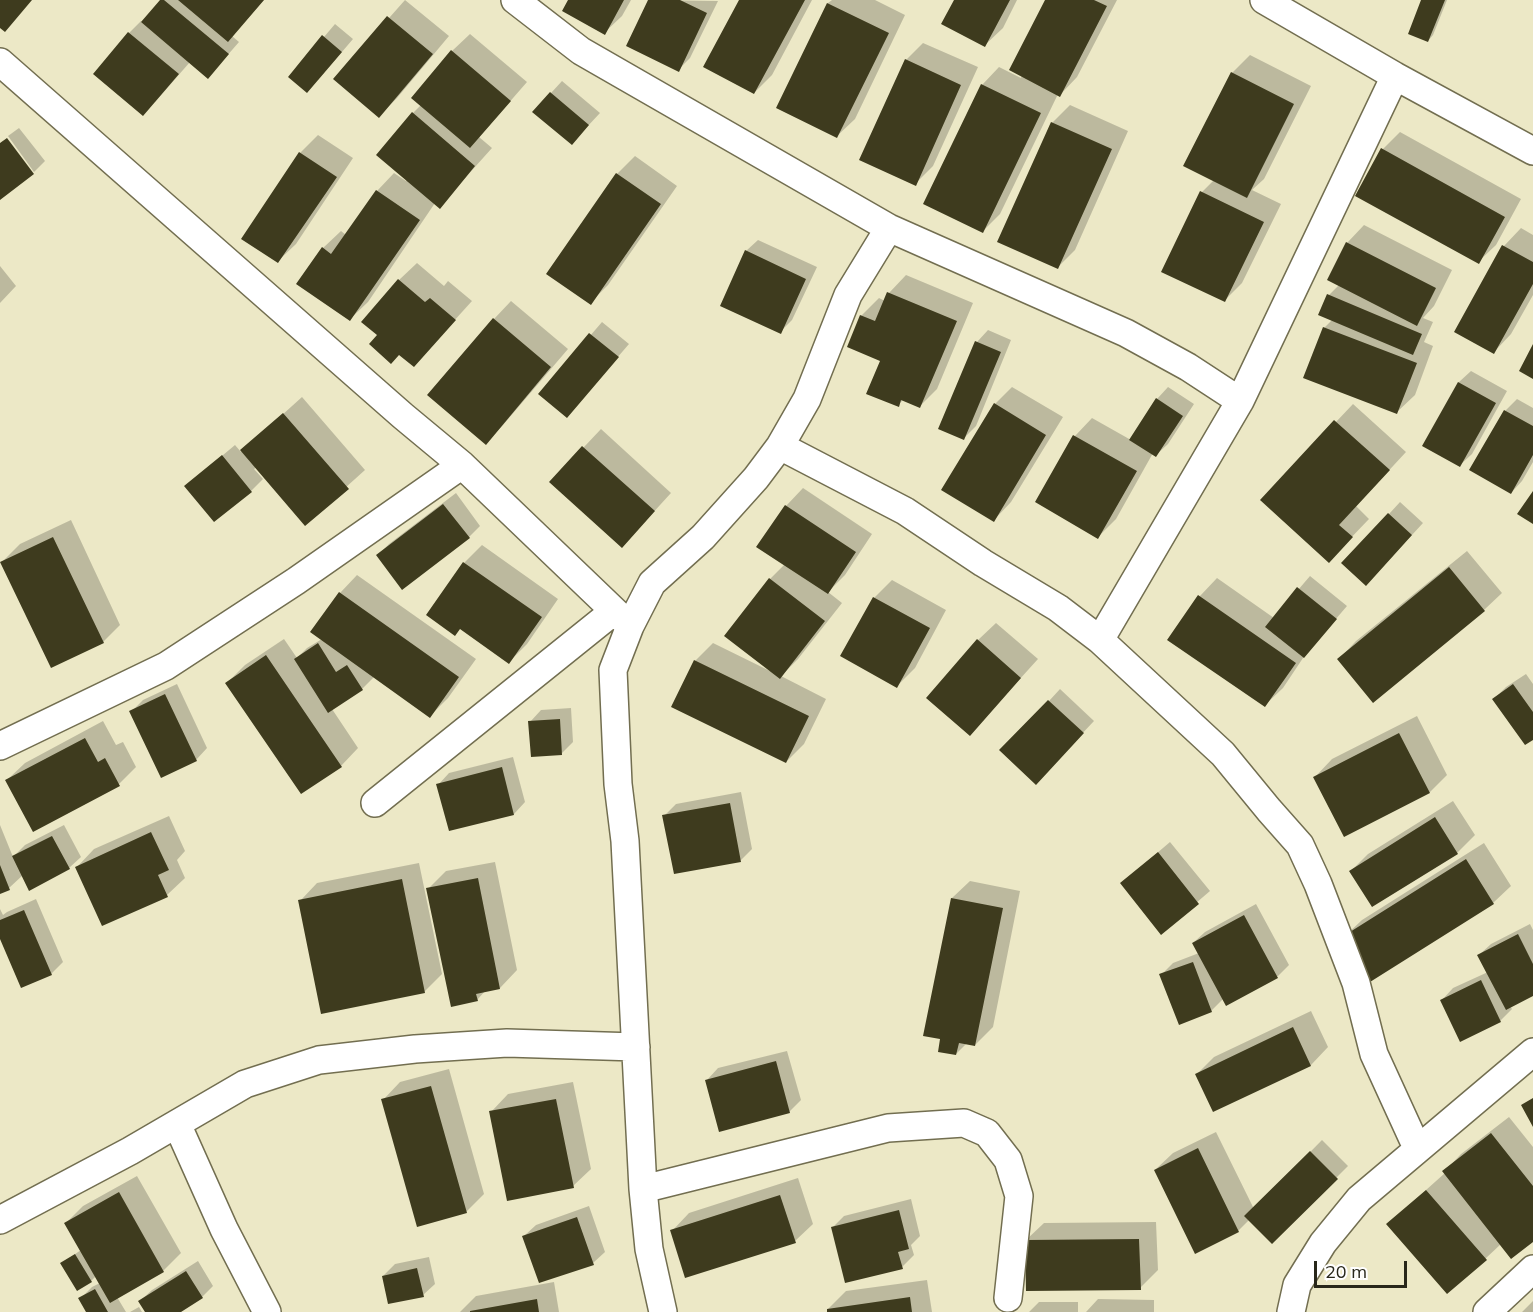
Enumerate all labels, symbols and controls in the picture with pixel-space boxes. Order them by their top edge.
scale bar [1317,1249,1410,1287]
text: 20 m [1325,1260,1367,1283]

